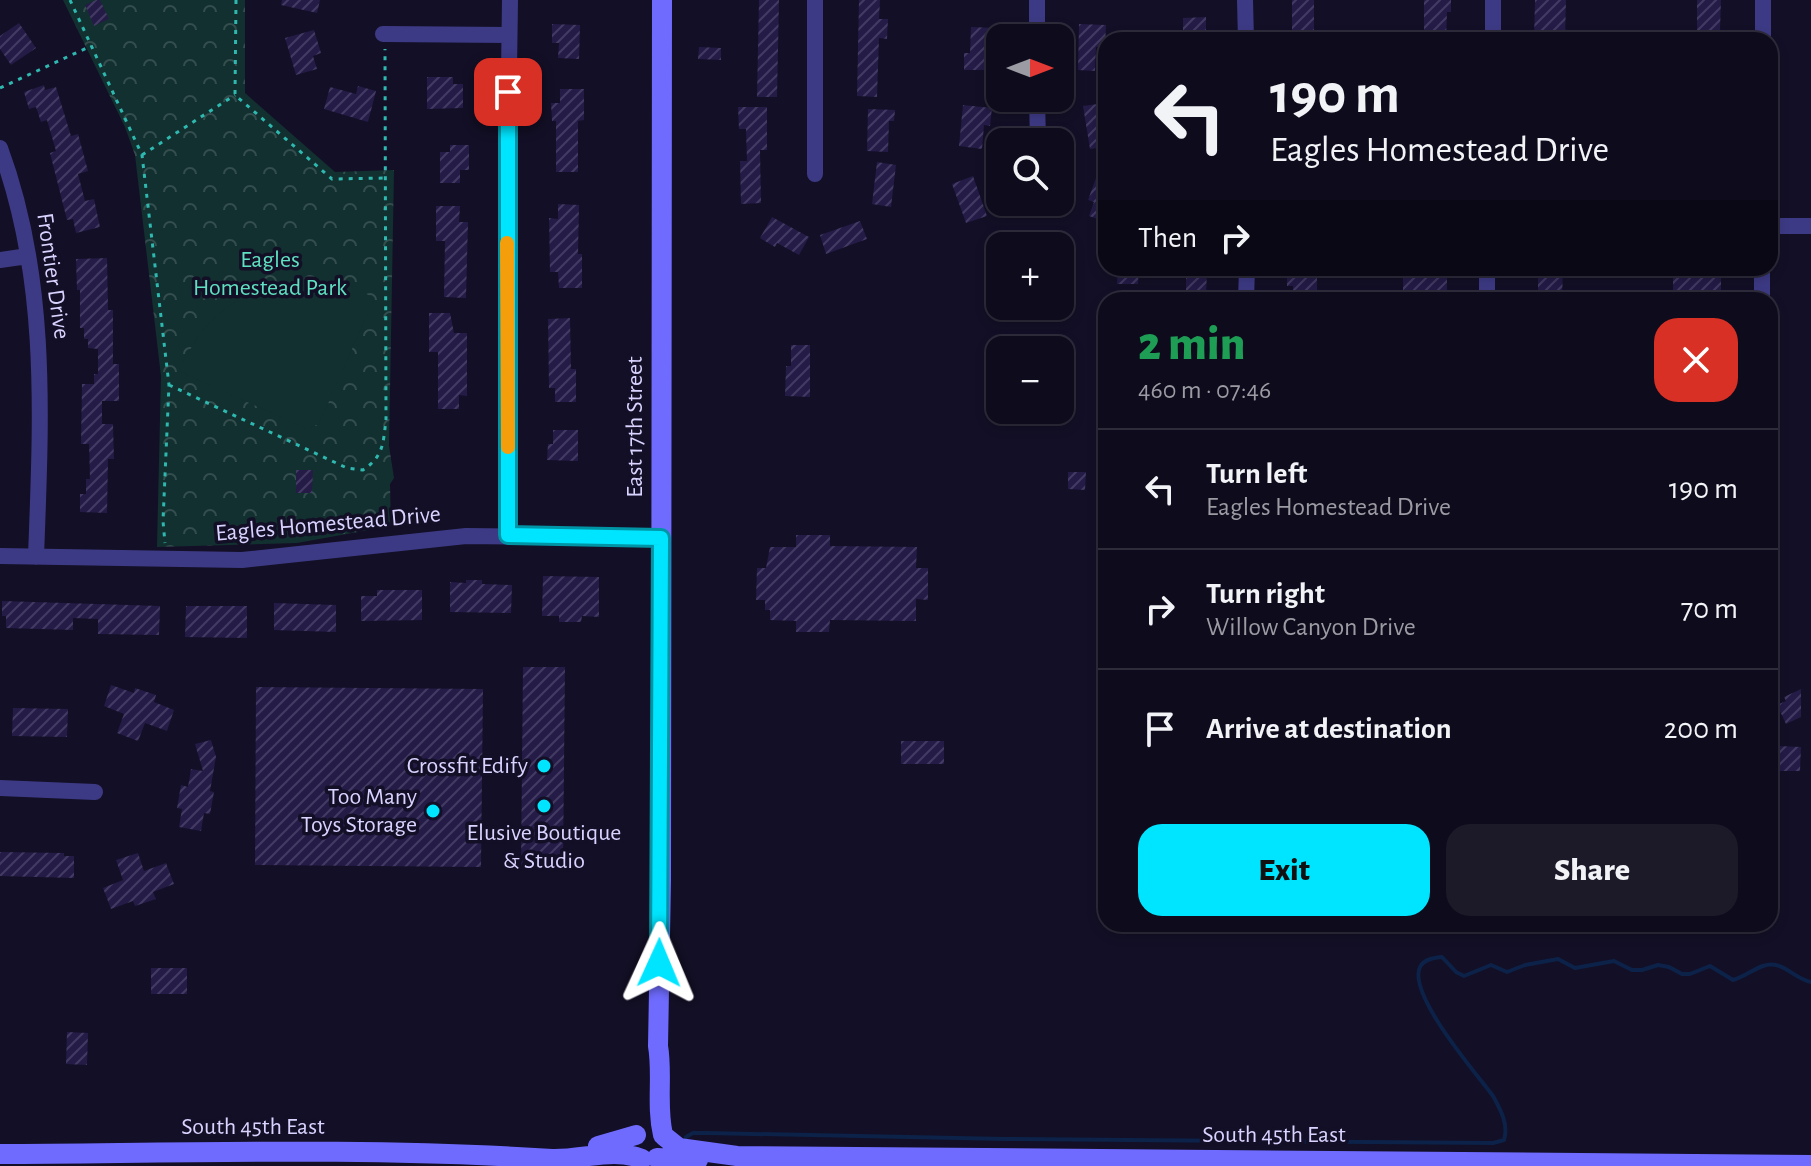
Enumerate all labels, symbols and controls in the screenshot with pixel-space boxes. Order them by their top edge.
north arrow [986,24,1074,112]
map controls [986,24,1074,424]
pin [474,58,542,126]
icon: left [1138,64,1242,168]
text: 190 m [1270,67,1400,123]
icon: arrive [486,70,530,114]
button: search [986,128,1074,216]
text: Eagles Homestead Drive [1270,132,1609,168]
street label: Frontier Drive [32,211,74,341]
icon: right [1213,216,1257,260]
text: Then [1138,223,1197,253]
button: + [986,232,1074,320]
park label: Eagles Homestead Park [193,248,347,300]
button: close [1654,318,1738,402]
text: 2 min [1138,321,1246,369]
button: − [986,336,1074,424]
street label: East 17th Street [623,356,647,498]
text: 460 m · 07:46 [1138,377,1271,403]
text: Turn left [1206,459,1307,489]
icon: left [1138,467,1182,511]
text: 190 m [1669,474,1738,504]
text: Eagles Homestead Drive [1206,494,1451,520]
street label: Eagles Homestead Drive [214,502,442,546]
text: Turn right [1206,579,1325,609]
icon: right [1138,587,1182,631]
text: 70 m [1681,594,1738,624]
text: Willow Canyon Drive [1206,614,1416,640]
icon: arrive [1138,707,1182,751]
text: Arrive at destination [1206,714,1452,744]
text: 200 m [1664,714,1738,744]
place label: Crossfit Edify [407,754,528,778]
marker: Crossfit Edify [535,757,553,775]
place label: Too Many Toys Storage [301,785,417,837]
marker: Elusive Boutique & Studio [535,797,553,815]
marker: Too Many Toys Storage [424,802,442,820]
place label: Elusive Boutique & Studio [467,821,621,873]
button: Exit [1138,824,1430,916]
button: Share [1446,824,1738,916]
position arrow [617,921,701,1005]
street label: South 45th East [181,1115,325,1139]
street label: South 45th East [1202,1123,1346,1147]

